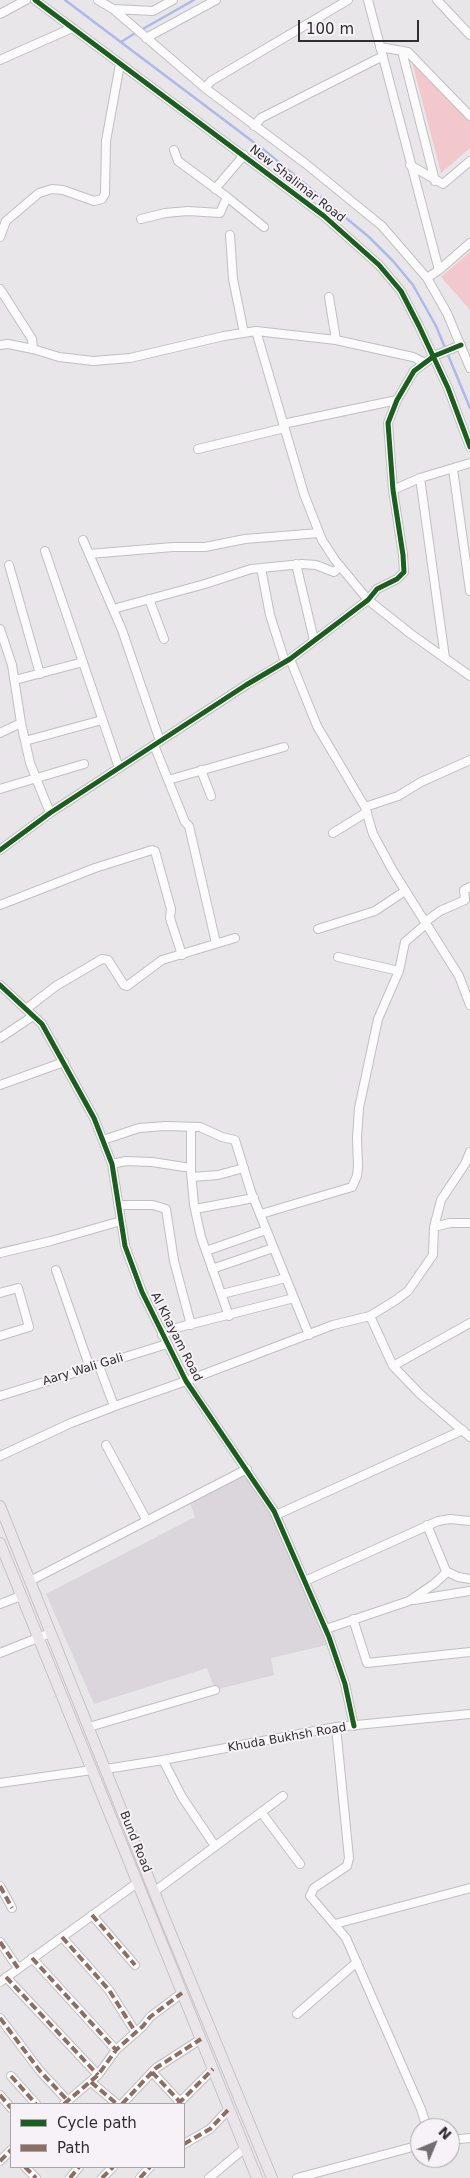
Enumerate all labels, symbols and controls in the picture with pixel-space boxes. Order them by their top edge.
scale bar [300,10,421,42]
text: 100 m [306,20,354,38]
street label: New Shalimar Road [246,142,348,226]
street label: Al Khayam Road [147,1290,205,1384]
street label: Aary Wali Gali [41,1351,125,1389]
street label: Khuda Bukhsh Road [227,1720,347,1756]
street label: Bund Road [116,1809,154,1875]
legend [10,2103,185,2168]
text: Cycle path [57,2114,137,2132]
north arrow [410,2118,460,2168]
text: N [435,2123,455,2143]
text: Path [57,2139,90,2157]

